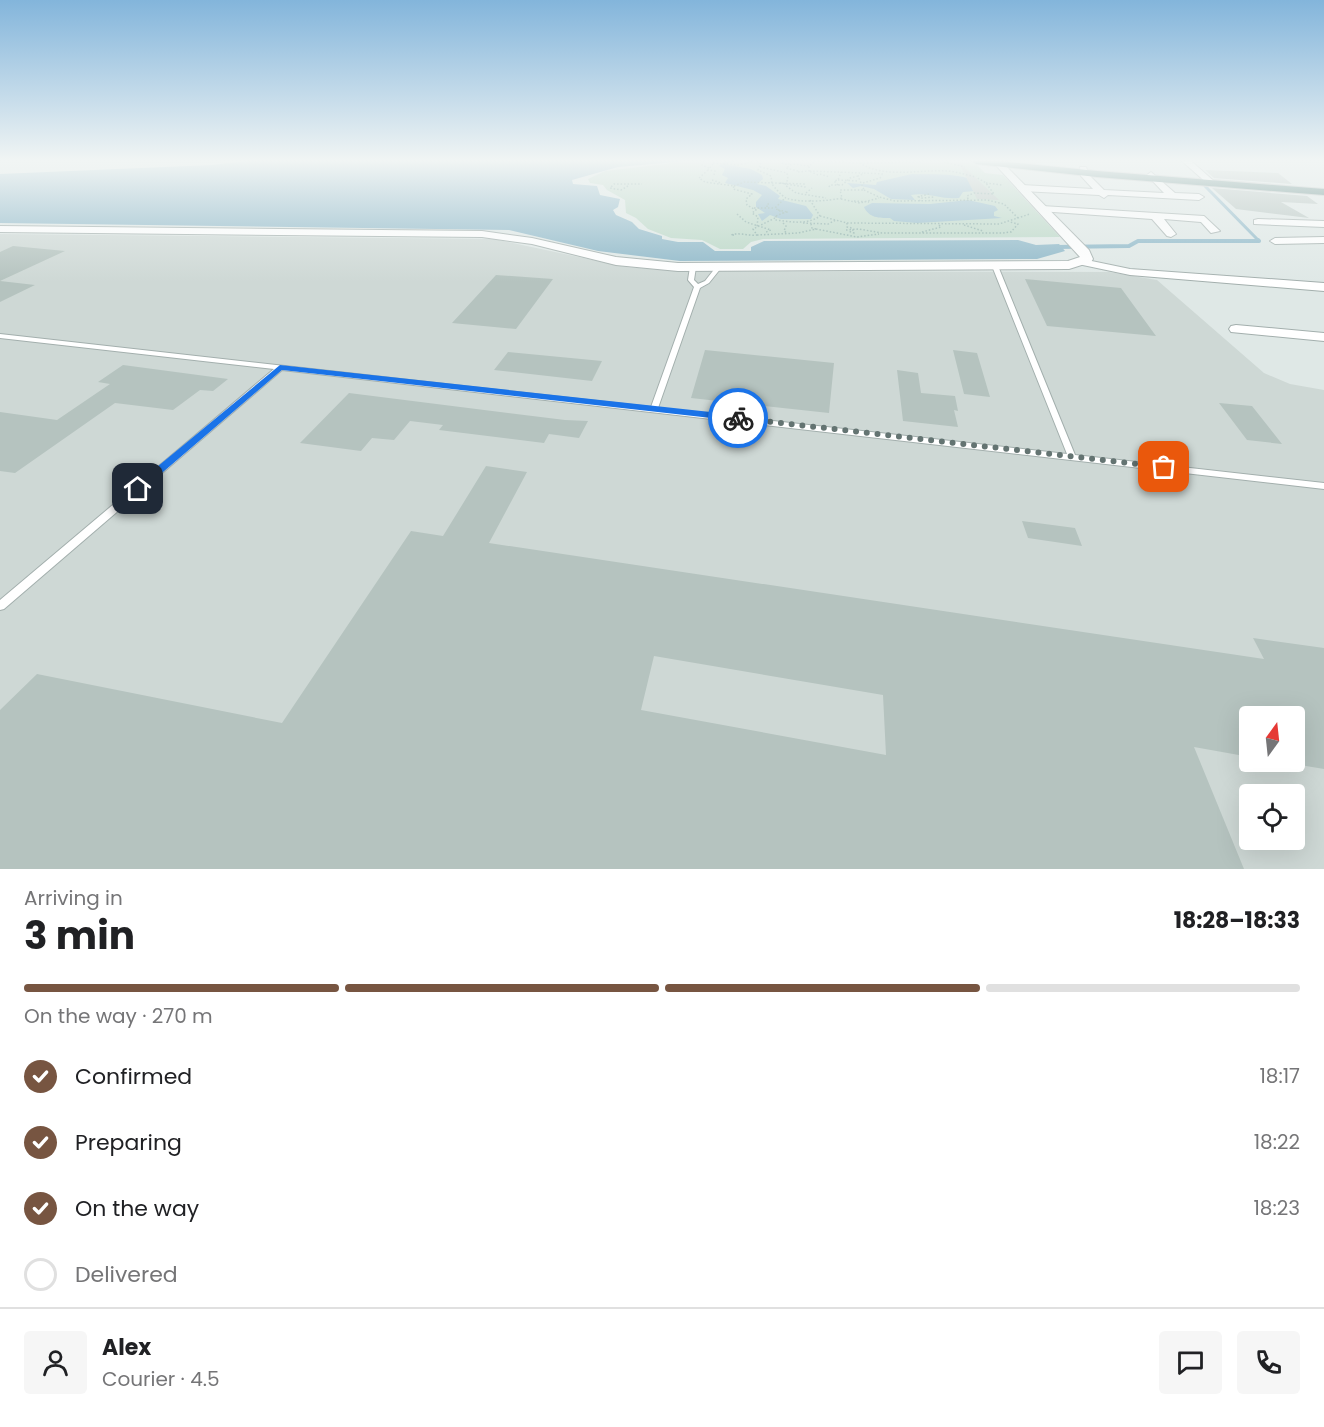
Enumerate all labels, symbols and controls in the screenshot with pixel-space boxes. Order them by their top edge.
courier [708,388,768,448]
icon: bike [722,402,755,435]
pin [1138,441,1189,492]
icon: bag [1147,450,1180,483]
pin [112,463,163,514]
icon: home [121,472,154,505]
north arrow [1239,706,1305,772]
map controls [1239,706,1305,850]
button: locate [1239,784,1305,850]
text: Arriving in [24,884,123,912]
text: 18:28–18:33 [1174,905,1300,936]
text: 3 min [24,908,135,963]
text: On the way · 270 m [24,1002,213,1030]
icon: check [24,1060,57,1093]
text: Confirmed [75,1061,192,1092]
text: 18:17 [1259,1062,1300,1090]
icon: check [24,1126,57,1159]
text: Preparing [75,1127,182,1158]
text: 18:22 [1254,1128,1300,1156]
icon: check [24,1192,57,1225]
text: On the way [75,1193,199,1224]
text: 18:23 [1253,1194,1300,1222]
text: Delivered [75,1259,178,1290]
button: person [24,1331,87,1394]
button: chat [1159,1331,1222,1394]
button: phone [1237,1331,1300,1394]
text: Alex [102,1332,151,1363]
text: Courier · 4.5 [102,1365,220,1393]

